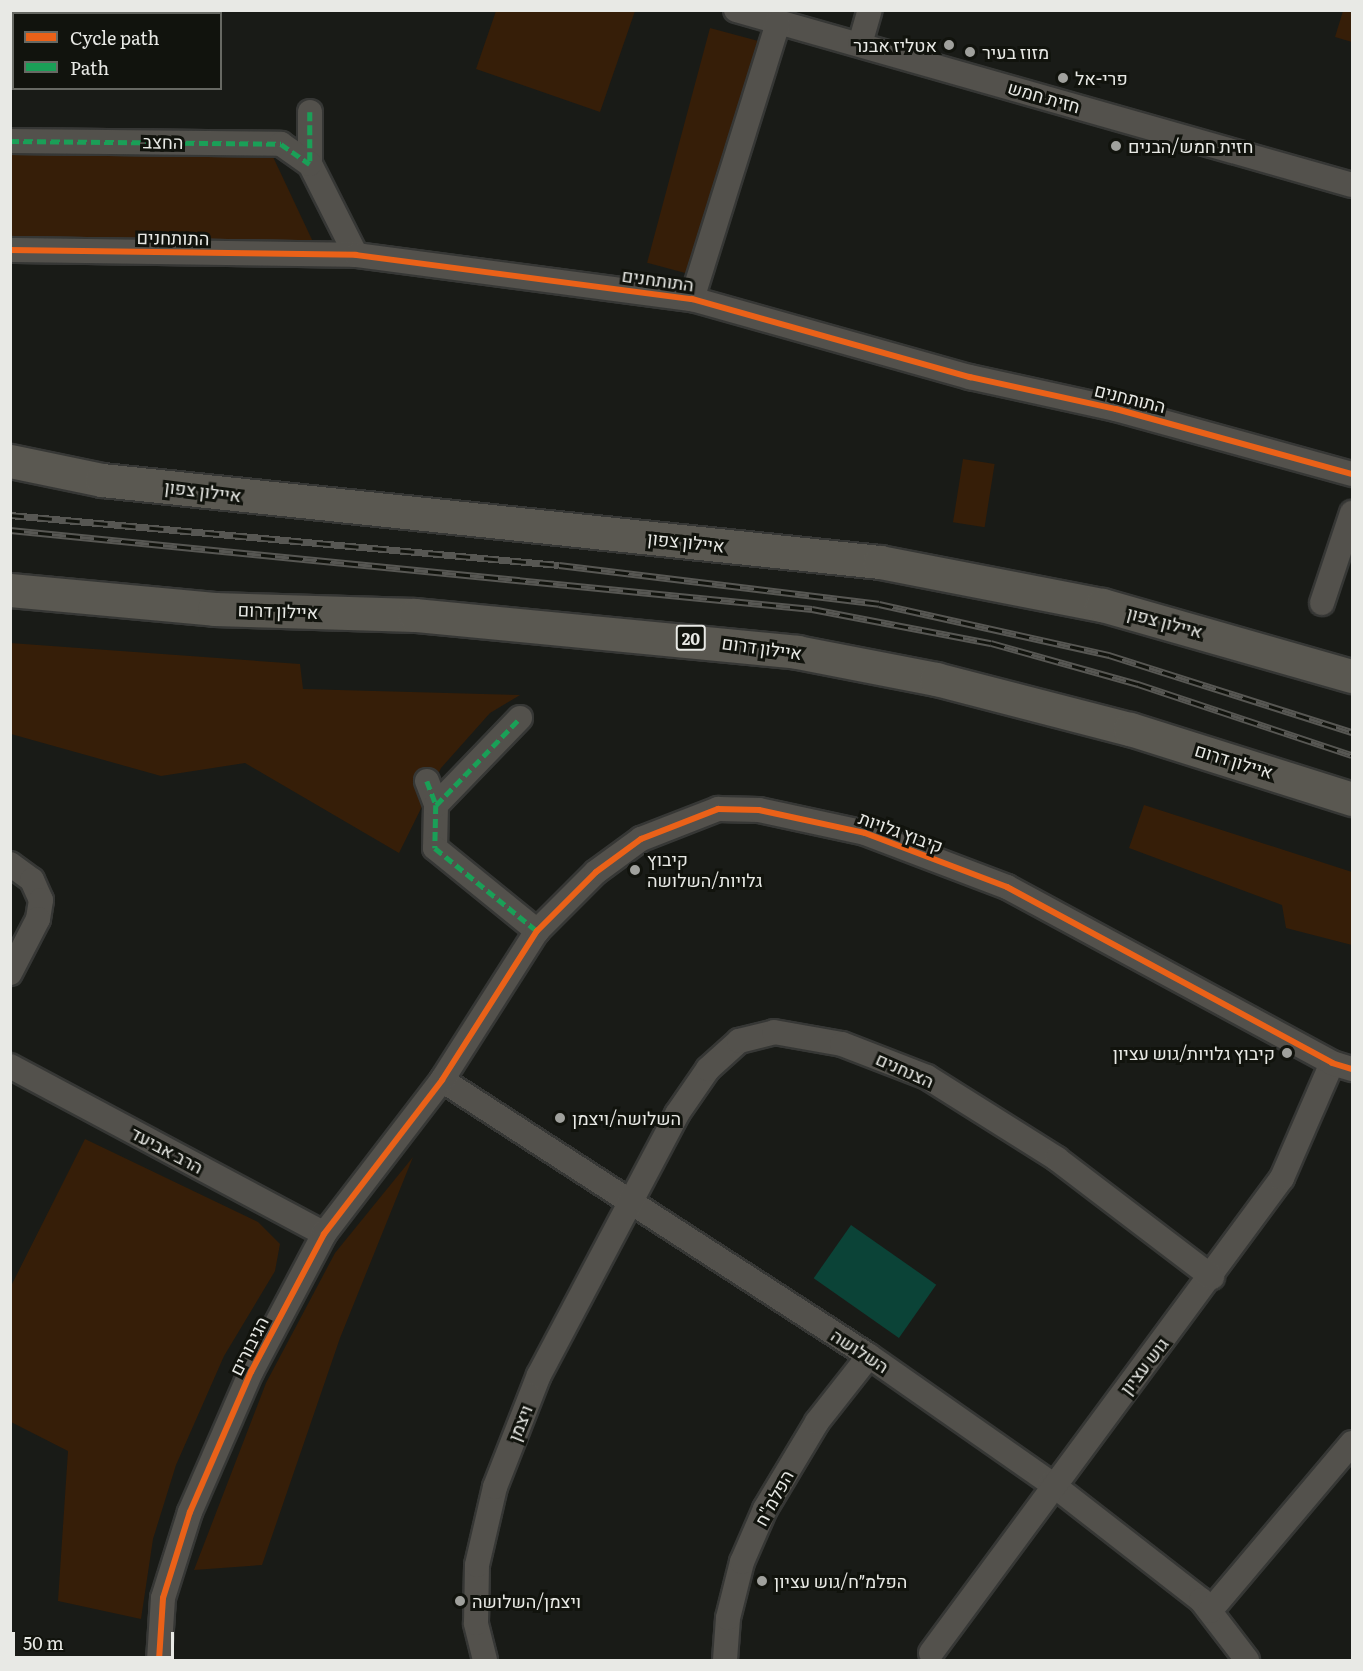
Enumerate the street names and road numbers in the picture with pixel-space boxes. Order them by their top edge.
street label: חזית חמש [1005,76,1083,118]
street label: החצב [142,131,184,153]
street label: התותחנים [136,227,210,249]
street label: התותחנים [621,264,695,296]
street label: התותחנים [1092,379,1168,417]
street label: איילון צפון [163,476,243,506]
street label: איילון צפון [646,527,726,557]
street label: איילון דרום [237,599,319,623]
street label: איילון צפון [1125,602,1205,642]
road number: 20 [674,625,708,651]
street label: איילון דרום [721,632,803,664]
street label: איילון דרום [1192,739,1276,783]
street label: קיבוץ גלויות [856,807,946,857]
street label: הצנחנים [873,1048,937,1092]
street label: הרב אביעד [127,1122,207,1178]
street label: הגיבורים [225,1313,273,1379]
street label: השלושה [827,1324,893,1378]
street label: גוש עציון [1115,1333,1173,1399]
street label: ויצמן [503,1402,537,1444]
street label: הפלמ"ח [750,1466,798,1530]

